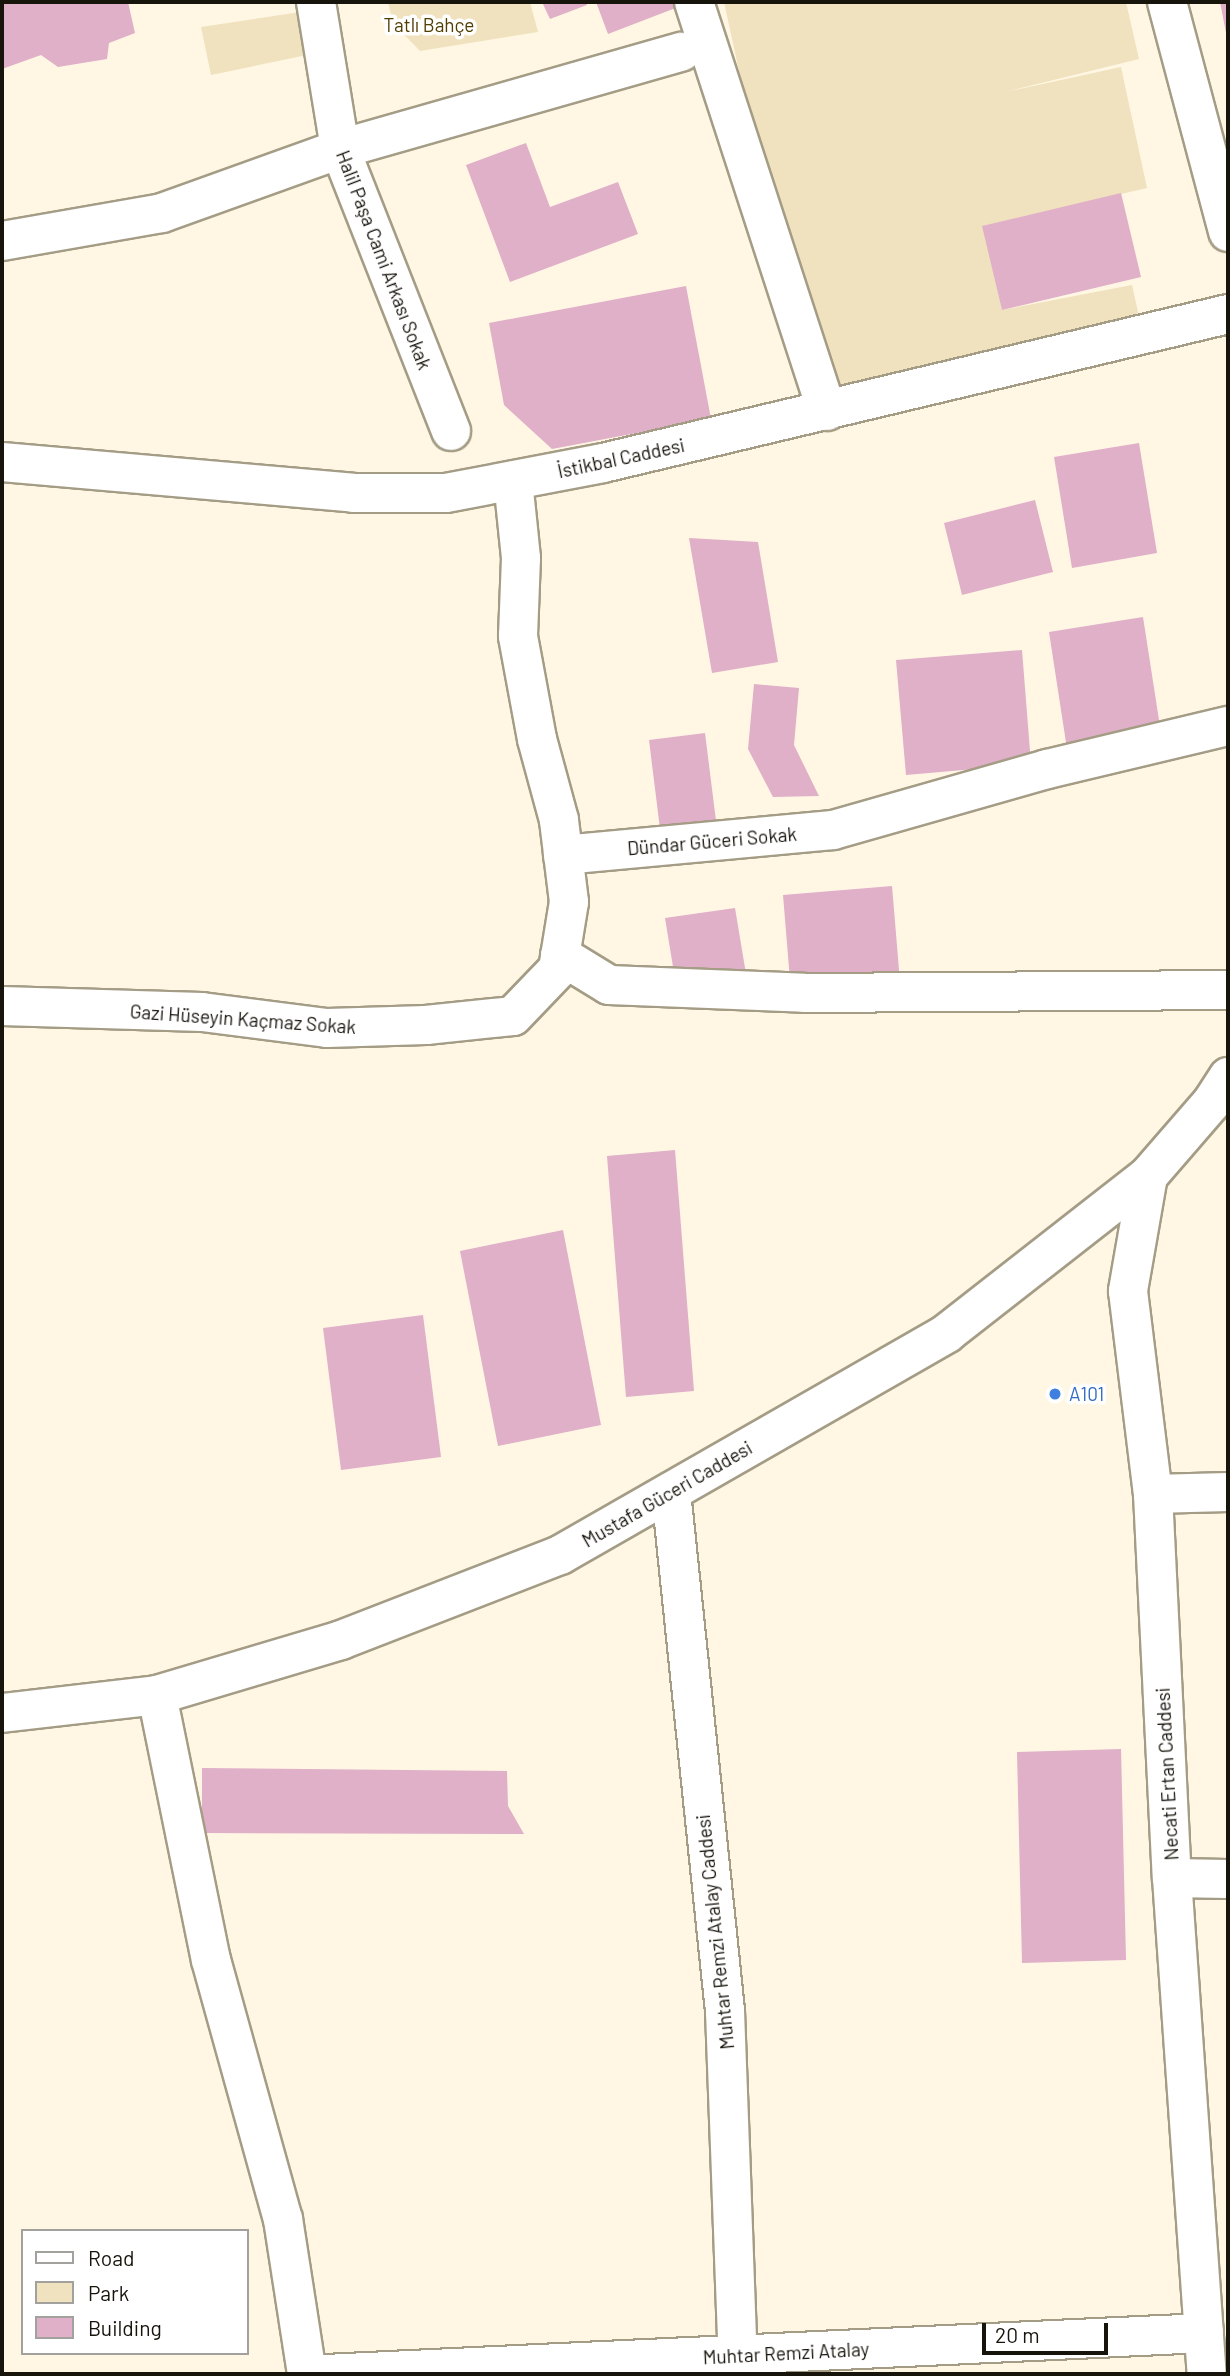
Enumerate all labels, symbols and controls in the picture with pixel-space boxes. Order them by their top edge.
park label: Tatlı Bahçe [384,14,474,36]
street label: Halil Paşa Cami Arkası Sokak [332,147,436,373]
street label: İstikbal Caddesi [555,433,687,483]
street label: Dündar Güceri Sokak [626,822,798,860]
street label: Gazi Hüseyin Kaçmaz Sokak [129,1000,357,1038]
place label: A101 [1069,1383,1104,1405]
marker: A101 [1047,1386,1063,1402]
street label: Mustafa Güceri Caddesi [578,1436,756,1552]
street label: Necati Ertan Caddesi [1151,1687,1183,1861]
street label: Muhtar Remzi Atalay Caddesi [691,1813,739,2051]
legend [21,2229,248,2355]
text: Road [88,2245,134,2270]
text: Park [88,2280,129,2305]
scale bar [985,2310,1111,2354]
text: Building [88,2315,162,2340]
text: 20 m [995,2322,1040,2347]
street label: Muhtar Remzi Atalay [702,2337,870,2369]

